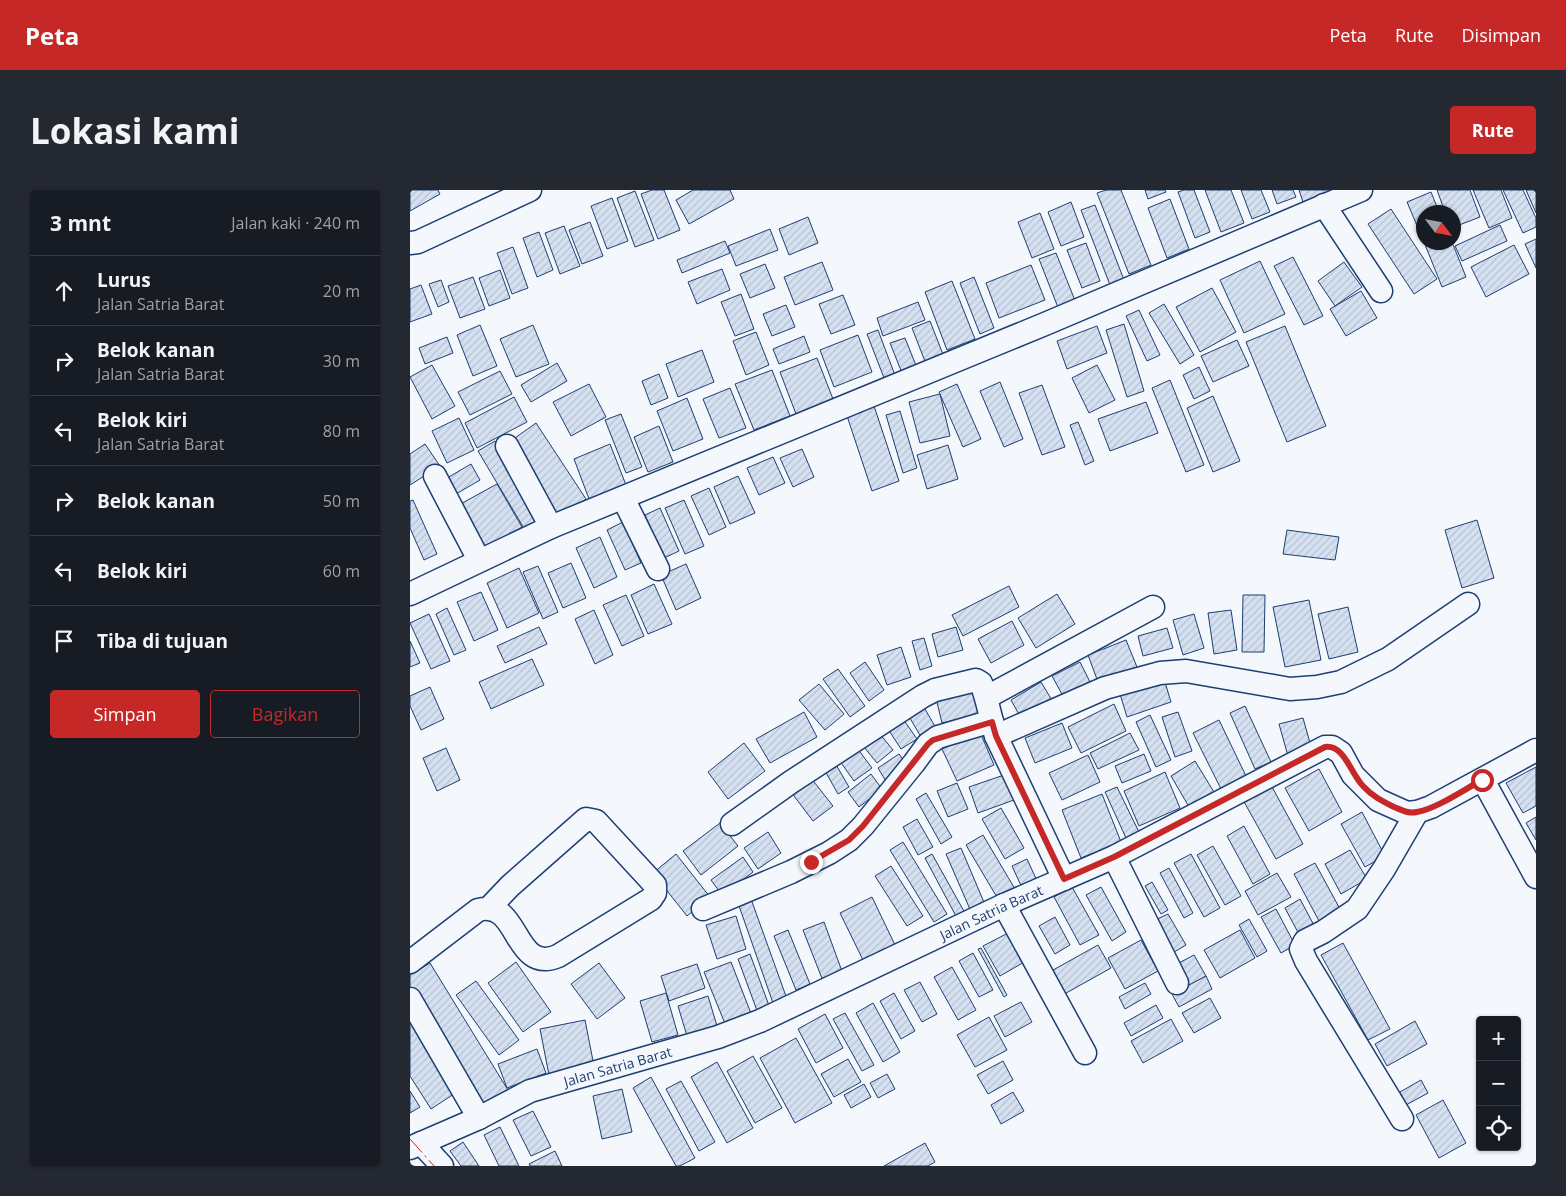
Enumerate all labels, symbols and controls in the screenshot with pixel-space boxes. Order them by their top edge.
text: Peta [25,19,79,52]
text: Peta [1330,23,1367,47]
text: Rute [1395,23,1434,47]
text: Disimpan [1462,23,1541,47]
button: Rute [1450,106,1536,154]
text: Lokasi kami [30,107,239,154]
north arrow [1416,205,1461,250]
text: 3 mnt [50,209,111,237]
text: Jalan kaki · 240 m [231,212,360,234]
text: Lurus [97,267,151,293]
icon: ahead [50,277,78,305]
text: 20 m [323,280,360,302]
text: Jalan Satria Barat [97,293,224,315]
text: Belok kanan [97,337,215,363]
icon: right [50,347,78,375]
text: 30 m [323,350,360,372]
text: Jalan Satria Barat [97,363,224,385]
text: Belok kiri [97,407,187,433]
icon: left [50,417,78,445]
text: 80 m [323,420,360,442]
text: Jalan Satria Barat [97,433,224,455]
icon: right [50,487,78,515]
text: Belok kanan [97,488,215,514]
text: 50 m [323,490,360,512]
icon: left [50,557,78,585]
text: Belok kiri [97,558,187,584]
text: 60 m [323,560,360,582]
icon: arrive [50,627,78,655]
text: Tiba di tujuan [97,628,228,654]
button: Simpan [50,690,200,738]
button: Bagikan [210,690,360,738]
route start [1471,769,1494,792]
route end [800,851,823,874]
street label: Jalan Satria Barat [934,880,1046,945]
map controls [1476,1016,1521,1151]
button: + [1476,1016,1521,1061]
street label: Jalan Satria Barat [559,1041,674,1091]
button: − [1476,1061,1521,1106]
button: locate [1476,1106,1521,1151]

